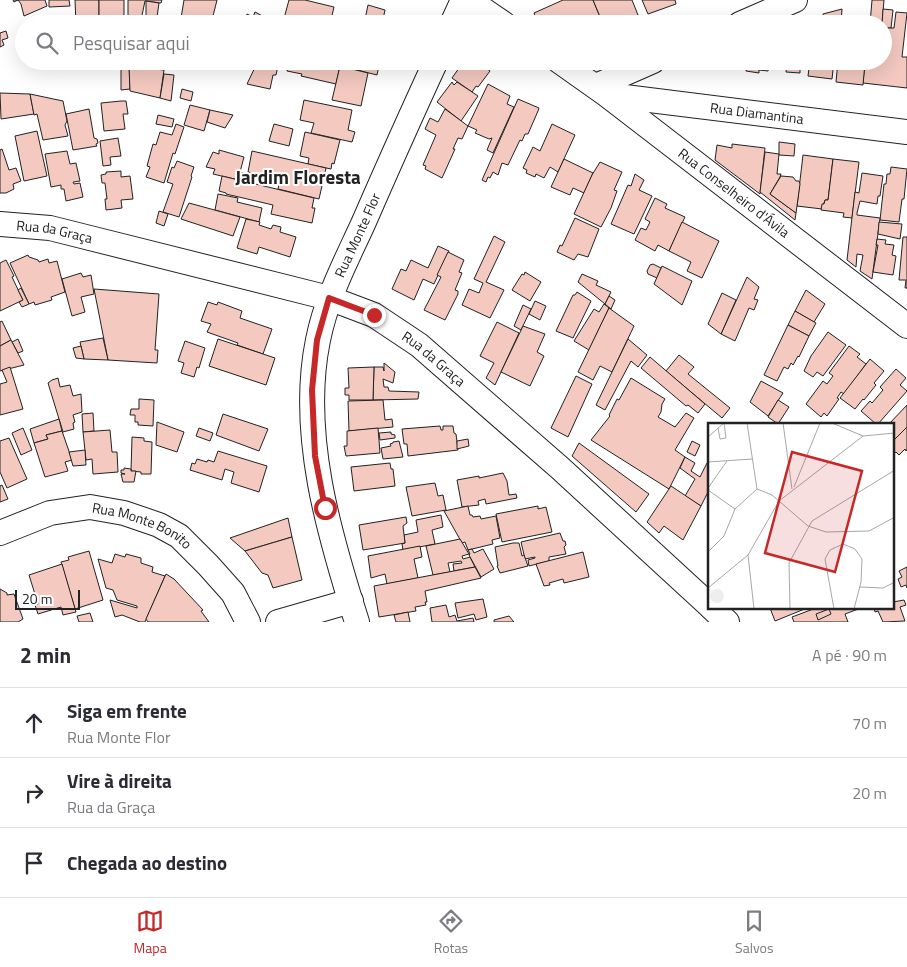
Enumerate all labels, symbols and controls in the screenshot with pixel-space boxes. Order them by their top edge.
search box [15,15,892,70]
text: Pesquisar aqui [73,28,190,57]
icon: search [33,29,61,57]
street label: Rua Diamantina [709,97,805,129]
street label: Rua Conselheiro d'Ávila [674,142,795,242]
district label: Jardim Floresta [235,162,361,191]
street label: Rua Monte Flor [329,189,385,281]
street label: Rua da Graça [16,214,95,248]
route end [363,304,386,327]
street label: Rua da Graça [398,326,470,391]
inset map [708,423,894,610]
street label: Rua Monte Bonito [91,497,197,553]
route start [314,497,337,520]
scale bar [15,587,80,610]
text: 20 m [22,588,52,609]
text: 2 min [20,639,71,671]
text: A pé · 90 m [812,643,887,667]
text: Siga em frente [67,696,187,725]
icon: ahead [20,709,48,737]
text: 70 m [852,711,887,735]
text: Rua Monte Flor [67,725,171,749]
text: Vire à direita [67,766,172,795]
icon: right [20,779,48,807]
text: 20 m [852,781,887,805]
text: Rua da Graça [67,795,155,819]
text: Chegada ao destino [67,848,227,877]
icon: arrive [20,849,48,877]
tab: Mapa [134,907,167,958]
tab: Rotas [434,907,468,958]
tab: Salvos [735,907,773,958]

